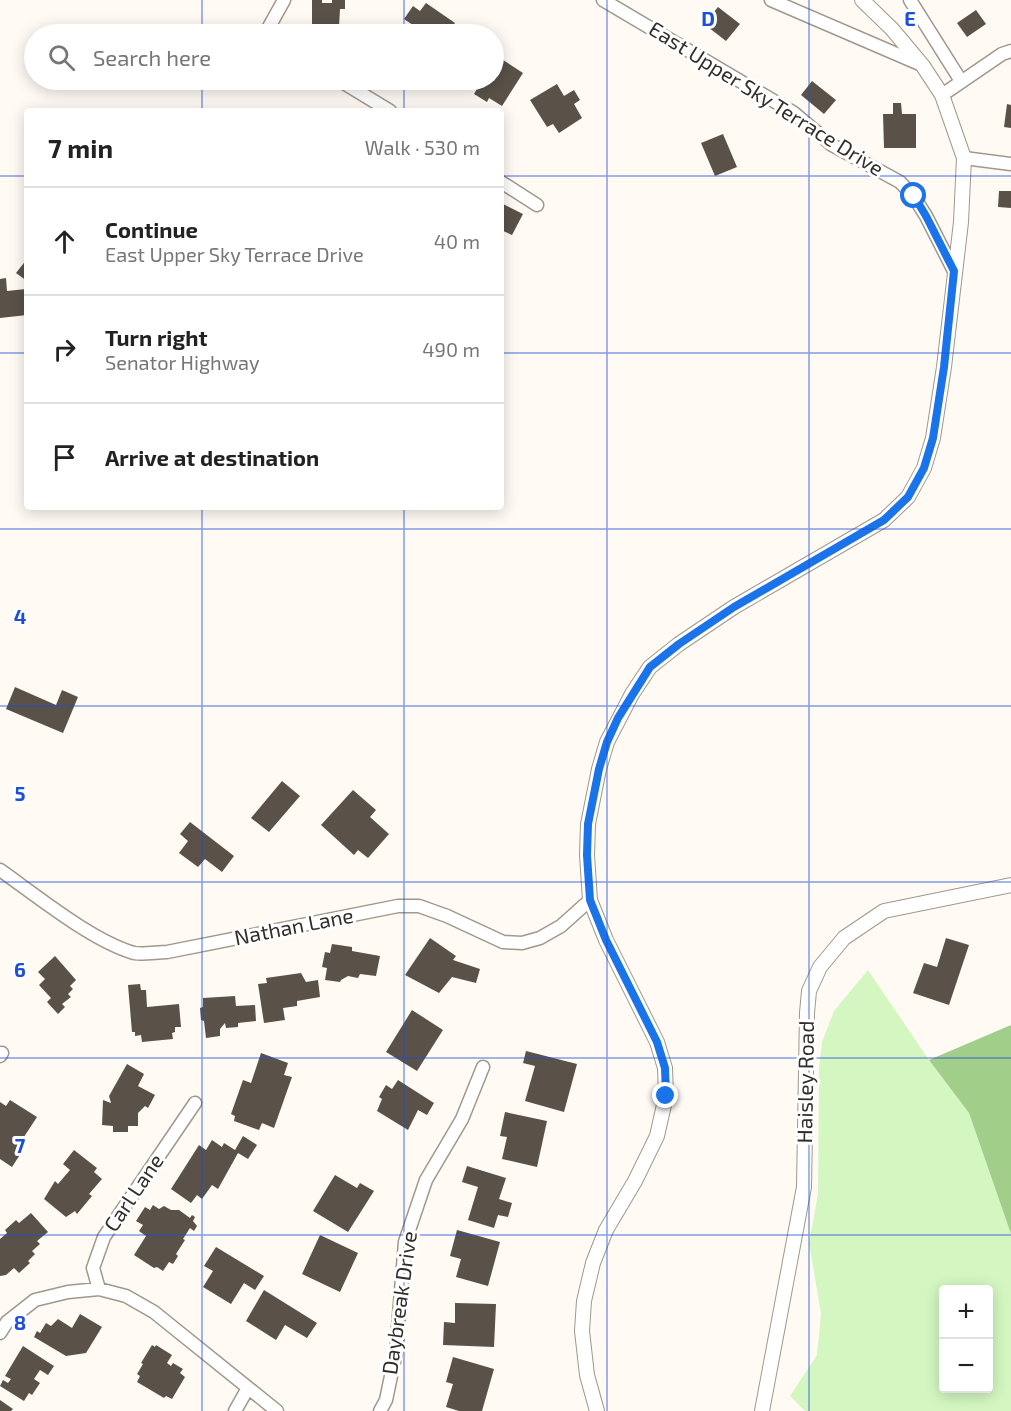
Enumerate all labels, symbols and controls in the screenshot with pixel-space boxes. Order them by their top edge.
text: E [904,6,916,30]
street label: East Upper Sky Terrace Drive [644,16,888,182]
search box [24,24,504,90]
icon: search [45,41,78,74]
text: Search here [93,44,211,70]
text: 7 min [48,132,113,163]
text: Walk · 530 m [365,135,480,159]
route start [900,182,926,208]
text: Continue [105,216,198,242]
icon: ahead [48,225,81,258]
text: 40 m [434,229,480,253]
text: East Upper Sky Terrace Drive [105,242,364,266]
text: Turn right [105,324,207,350]
icon: right [48,333,81,366]
text: 490 m [422,337,480,361]
text: Senator Highway [105,350,260,374]
icon: arrive [48,441,81,474]
text: Arrive at destination [105,444,319,470]
text: 4 [14,604,27,628]
text: 5 [14,781,26,805]
street label: Nathan Lane [232,902,355,949]
text: 6 [14,957,26,981]
street label: Haisley Road [791,1020,818,1143]
route end [652,1082,678,1108]
text: 7 [15,1133,26,1157]
street label: Carl Lane [98,1149,168,1236]
street label: Daybreak Drive [376,1229,421,1376]
map controls [939,1285,993,1393]
button: + [939,1285,993,1339]
text: 8 [14,1310,26,1334]
button: − [939,1339,993,1393]

